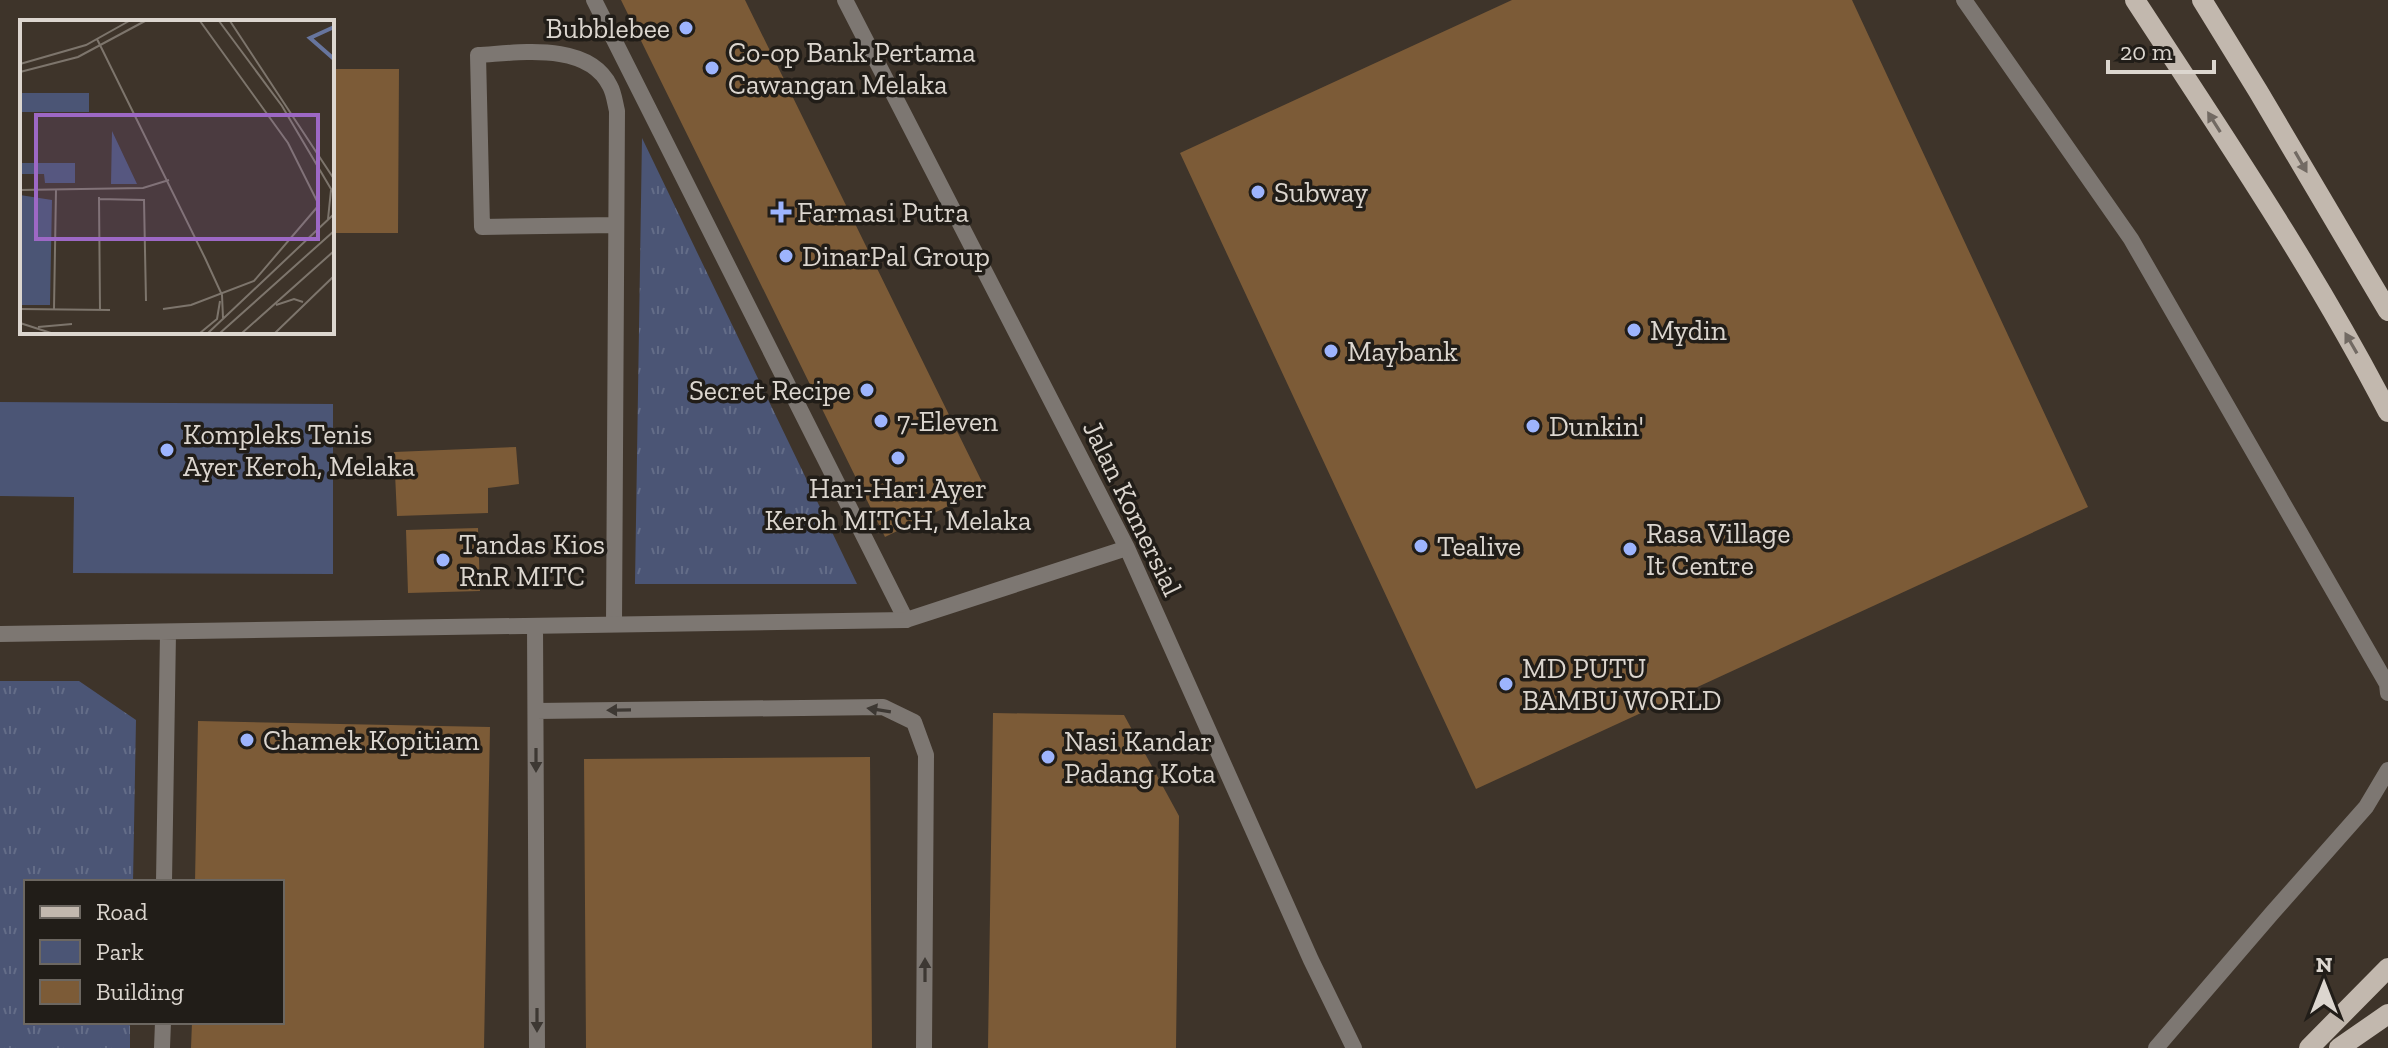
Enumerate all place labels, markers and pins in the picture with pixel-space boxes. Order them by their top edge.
place label: Bubblebee [546,12,670,45]
marker: Bubblebee [677,19,695,37]
place label: Co-op Bank Pertama Cawangan Melaka [728,36,976,101]
marker: Co-op Bank Pertama Cawangan Melaka [703,59,721,77]
place label: Subway [1274,176,1369,209]
marker: Subway [1249,183,1267,201]
place label: Farmasi Putra [797,196,970,229]
marker: Farmasi Putra [772,203,790,221]
place label: DinarPal Group [802,240,990,273]
marker: DinarPal Group [777,247,795,265]
place label: Mydin [1650,314,1727,347]
marker: Mydin [1625,321,1643,339]
place label: Maybank [1347,335,1458,368]
marker: Maybank [1322,342,1340,360]
place label: Secret Recipe [689,374,851,407]
marker: Secret Recipe [858,381,876,399]
place label: 7-Eleven [897,405,998,438]
place label: Dunkin' [1549,410,1644,443]
marker: 7-Eleven [872,412,890,430]
marker: Dunkin' [1524,417,1542,435]
place label: Kompleks Tenis Ayer Keroh, Melaka [183,418,416,483]
marker: Kompleks Tenis Ayer Keroh, Melaka [158,441,176,459]
marker: Hari-Hari Ayer Keroh MITCH, Melaka [889,449,907,467]
place label: Hari-Hari Ayer Keroh MITCH, Melaka [765,472,1032,537]
place label: Rasa Village It Centre [1646,517,1790,582]
place label: Tandas Kios RnR MITC [459,528,605,593]
place label: Tealive [1437,530,1521,563]
marker: Tealive [1412,537,1430,555]
marker: Rasa Village It Centre [1621,540,1639,558]
marker: Tandas Kios RnR MITC [434,551,452,569]
place label: MD PUTU BAMBU WORLD [1522,652,1721,717]
marker: MD PUTU BAMBU WORLD [1497,675,1515,693]
place label: Chamek Kopitiam [263,724,479,757]
place label: Nasi Kandar Padang Kota [1064,725,1216,790]
marker: Chamek Kopitiam [238,731,256,749]
marker: Nasi Kandar Padang Kota [1039,748,1057,766]

